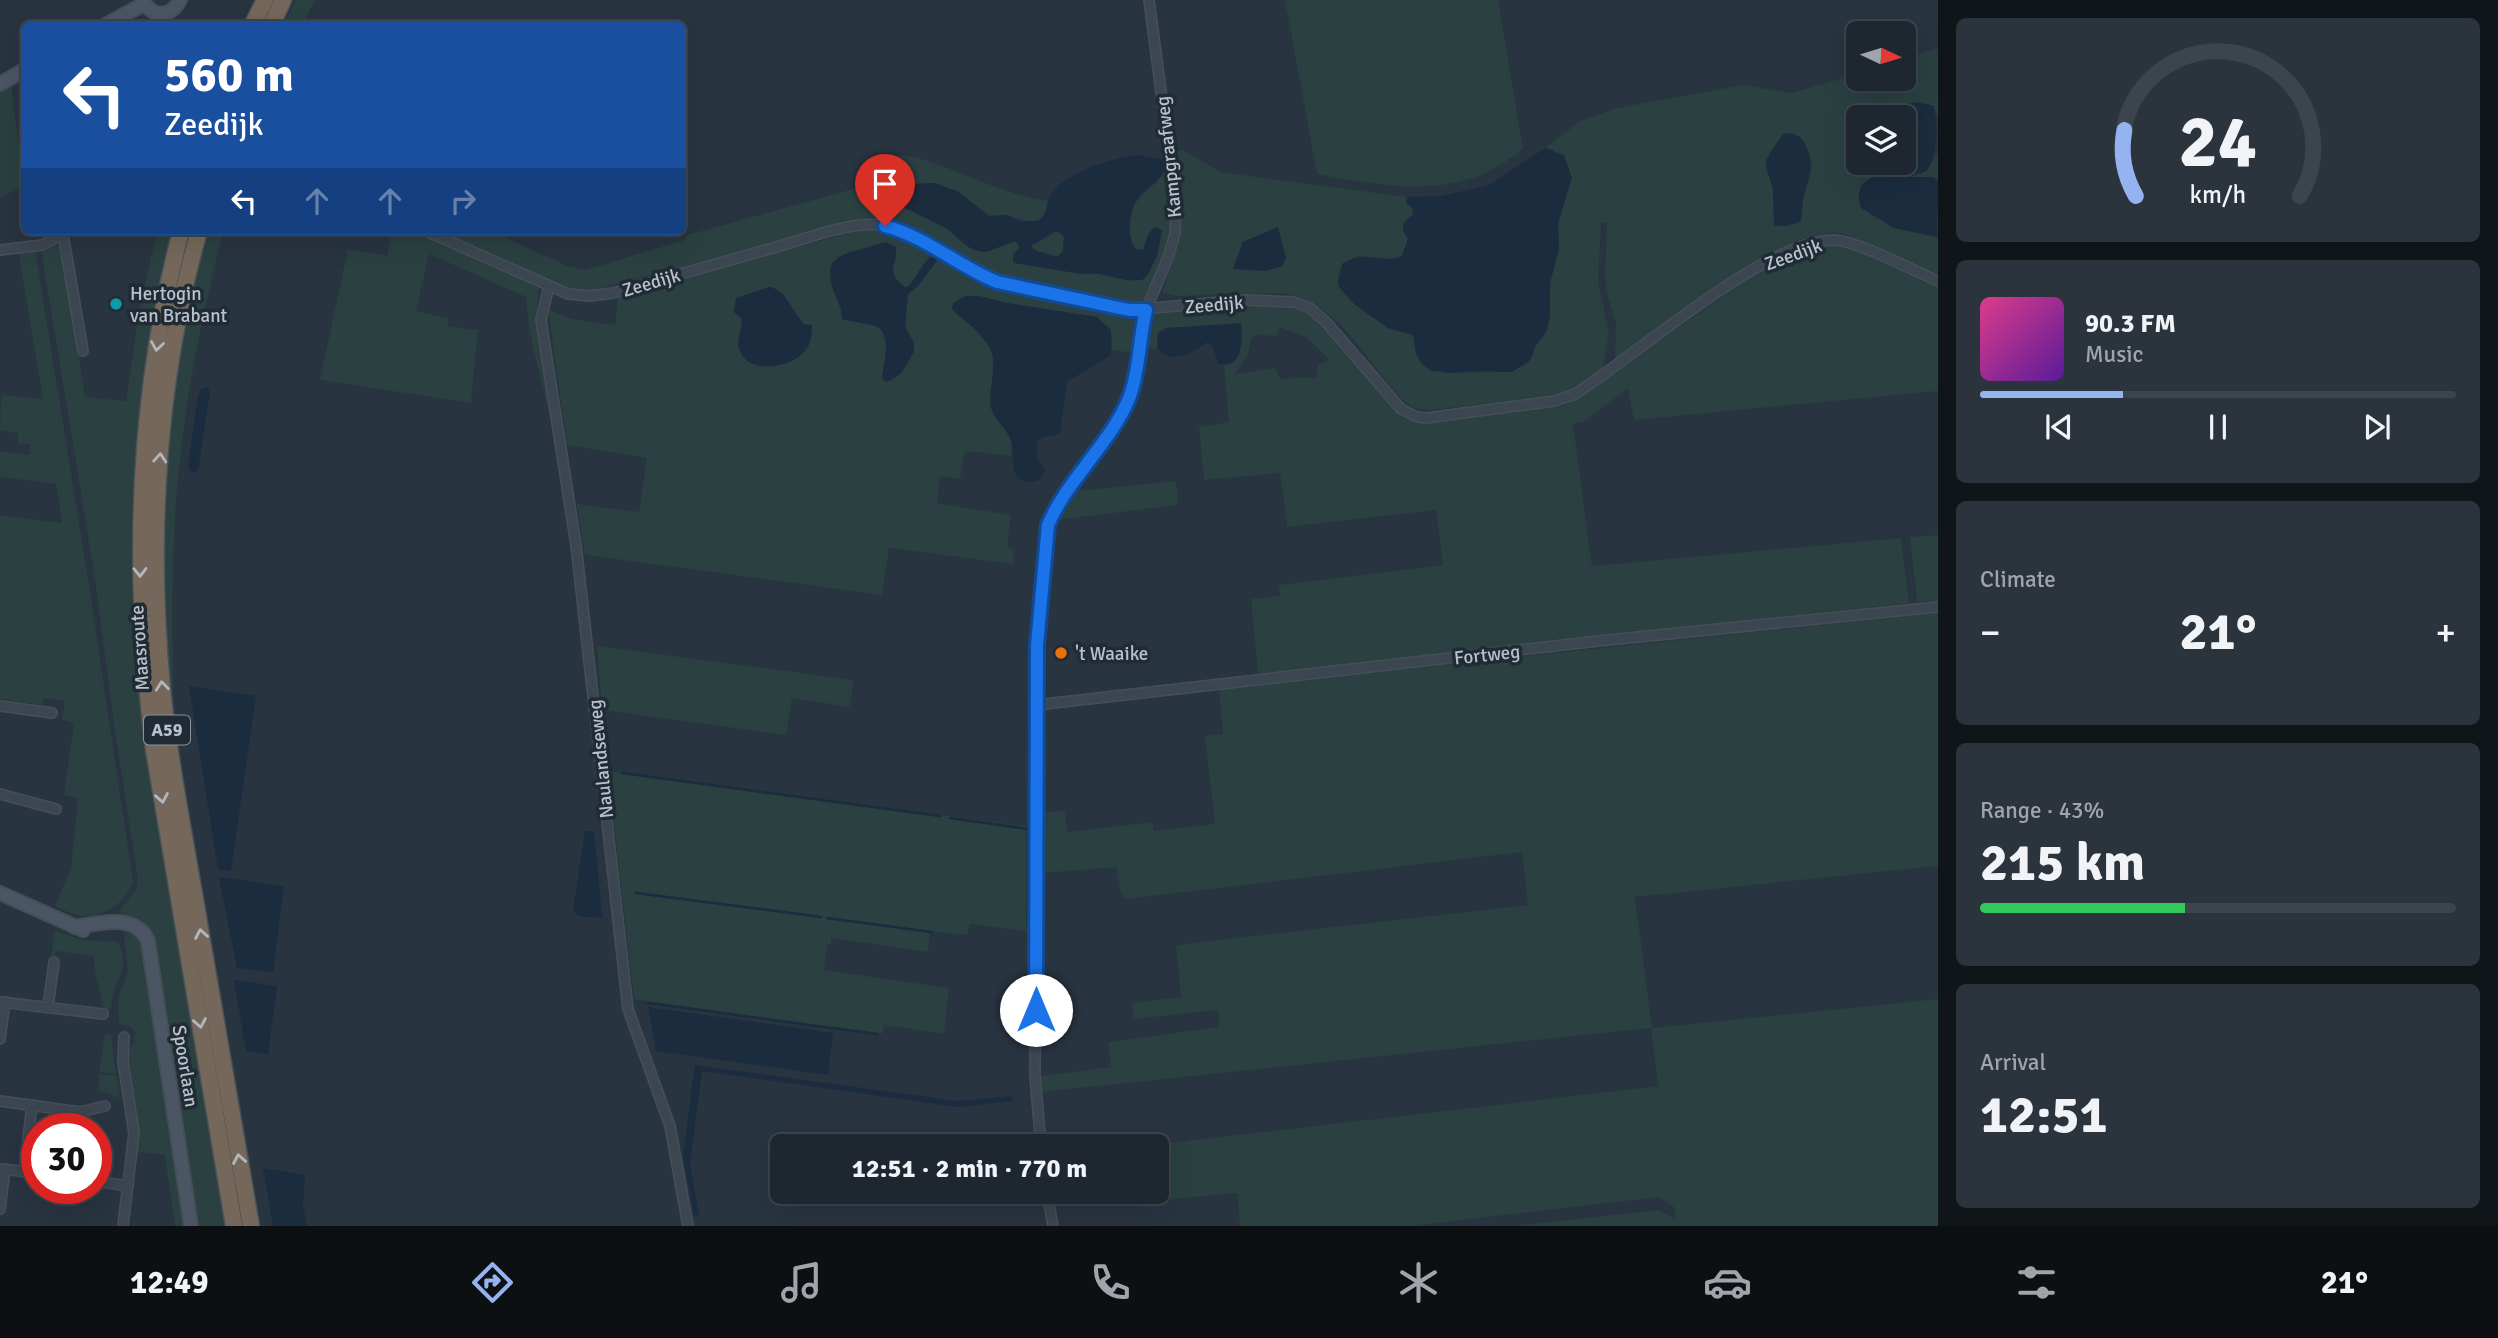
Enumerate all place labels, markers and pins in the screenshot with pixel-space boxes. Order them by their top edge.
pin [855,154,915,226]
place label: Hertogin van Brabant [130,282,228,328]
marker: Hertogin van Brabant [108,296,124,312]
place label: 't Waaike [1075,642,1148,666]
marker: 't Waaike [1053,645,1069,661]

